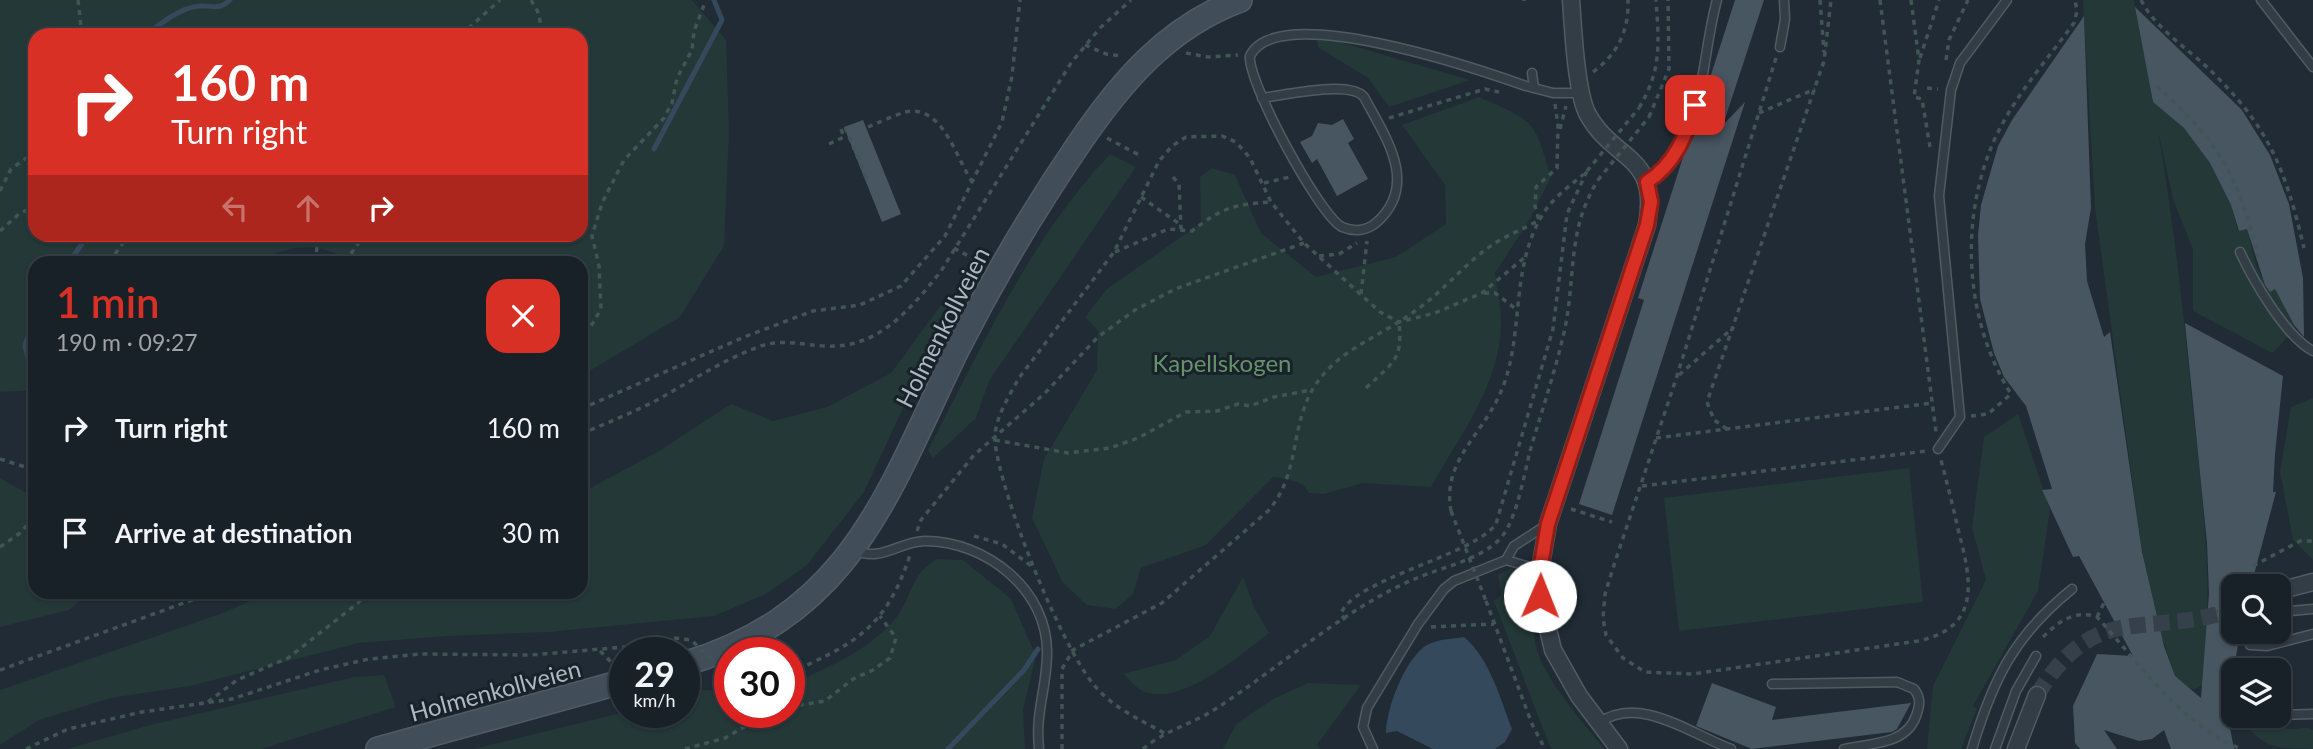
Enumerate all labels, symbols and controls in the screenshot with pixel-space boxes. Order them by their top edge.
text: 160 m [171,53,309,111]
icon: right [56,56,147,147]
pin [1665,75,1725,135]
icon: arrive [1676,86,1714,124]
text: Turn right [171,112,307,151]
icon: left [216,189,254,227]
icon: ahead [289,189,327,227]
icon: right [362,189,400,227]
street label: Holmenkollveien [889,242,995,412]
text: 1 min [56,277,160,327]
button: close [486,279,560,353]
text: 190 m · 09:27 [56,328,198,356]
park label: Kapellskogen [1152,348,1292,377]
icon: right [56,409,94,447]
text: Turn right [115,412,228,444]
text: 160 m [487,412,560,444]
icon: arrive [56,514,94,552]
text: Arrive at destination [115,517,352,549]
text: 30 m [502,517,560,549]
position arrow [1503,559,1577,633]
map controls [2221,574,2291,728]
button: search [2221,574,2291,644]
speed limit sign: 30 [714,637,805,728]
text: 29 [634,652,675,694]
street label: Holmenkollveien [406,653,584,727]
button: layers [2221,658,2291,728]
text: km/h [633,689,676,711]

